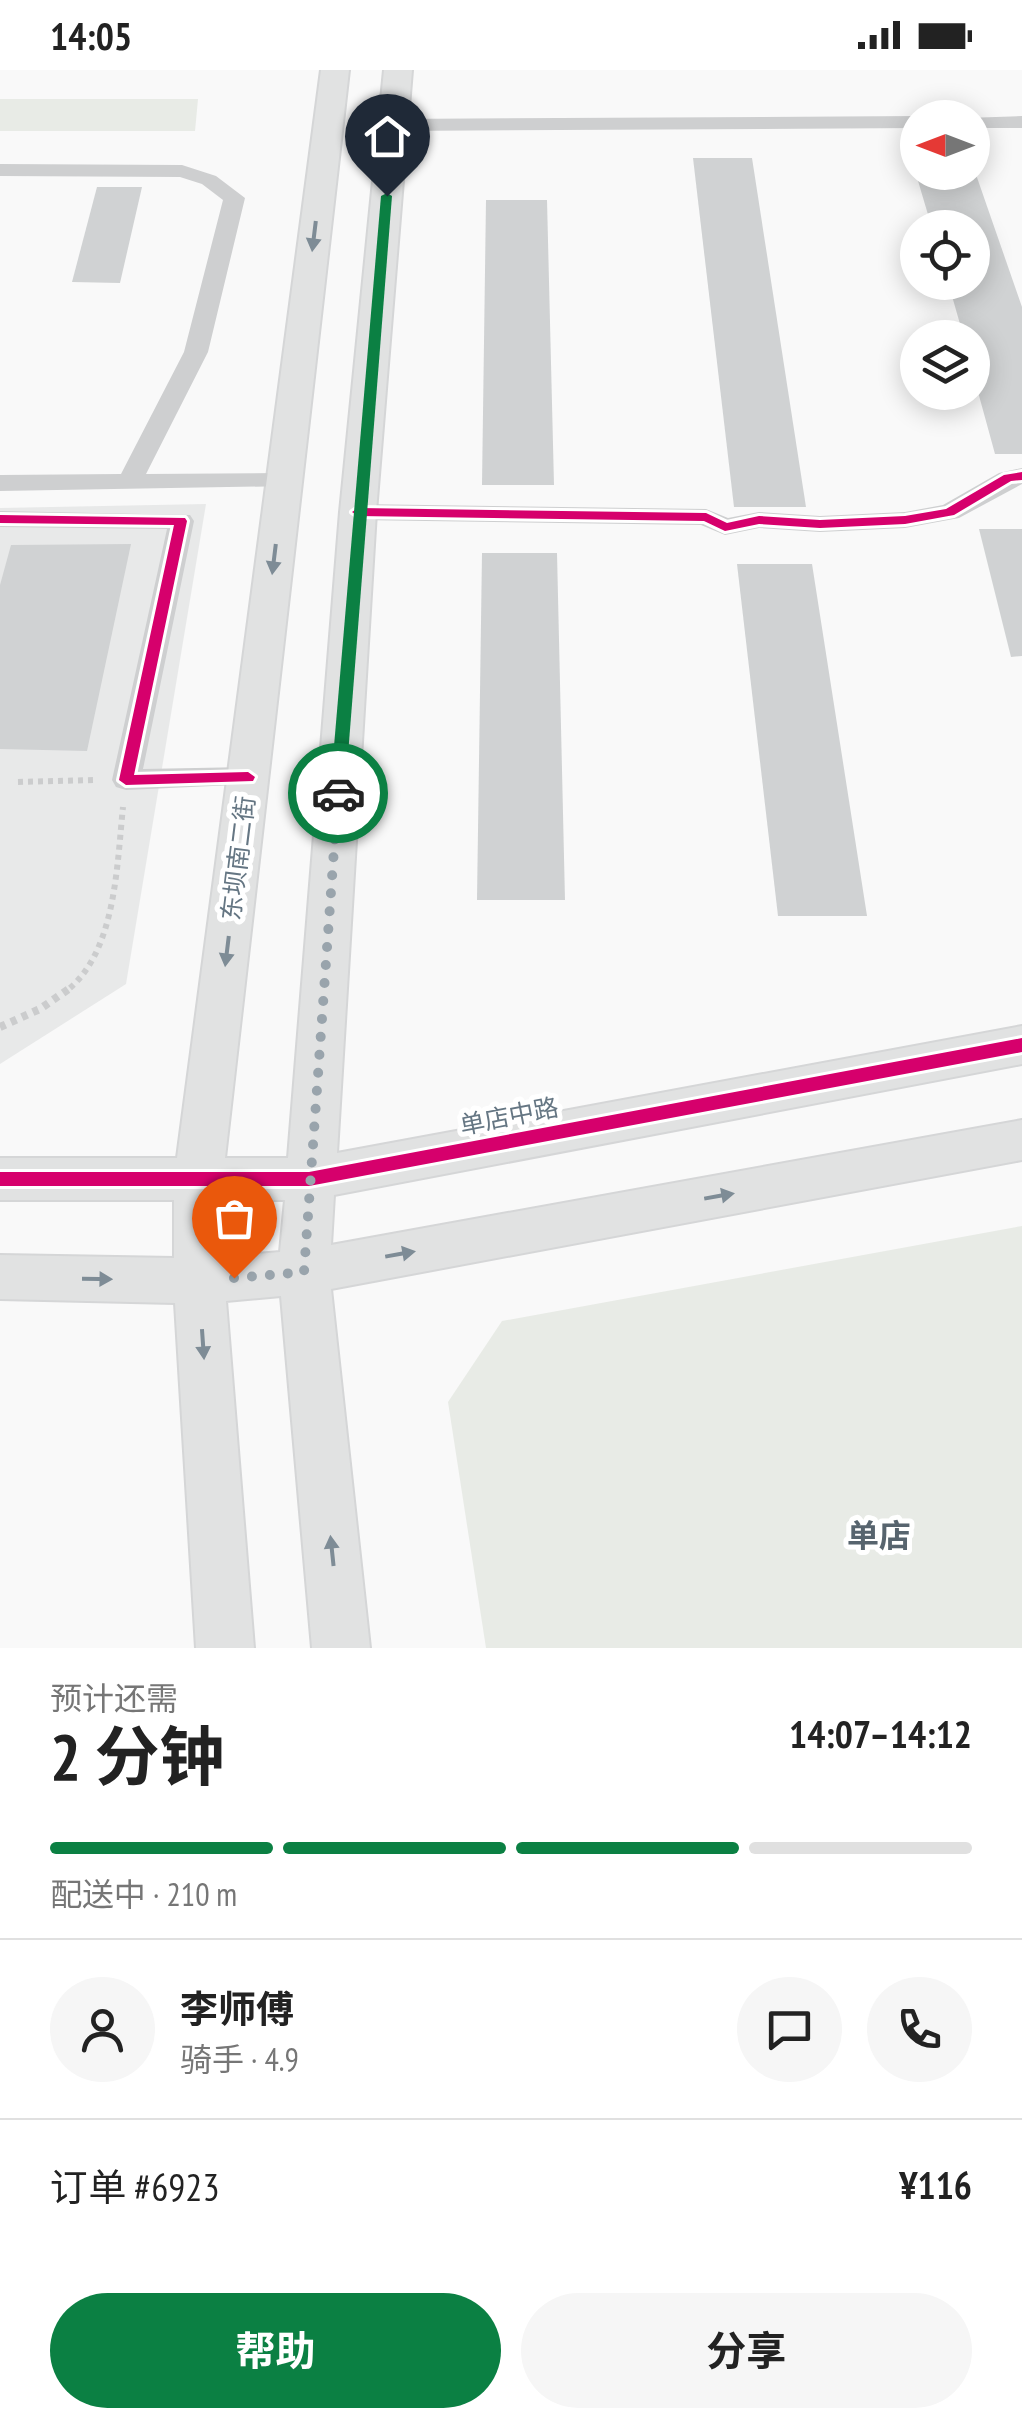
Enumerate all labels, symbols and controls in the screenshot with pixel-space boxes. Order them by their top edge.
text: 14:05 [50,11,132,60]
pin [345,94,430,197]
north arrow [900,100,990,190]
map controls [900,100,990,410]
icon: home [360,109,415,164]
button: locate [900,210,990,300]
one-way arrow [306,221,322,253]
button: layers [900,320,990,410]
one-way arrow [266,543,282,575]
courier [288,743,388,843]
icon: car [311,766,366,821]
street label: 东坝南二街 [215,794,261,922]
one-way arrow [218,935,234,967]
street label: 单店中路 [457,1091,561,1141]
pin [192,1176,277,1279]
one-way arrow [704,1188,736,1203]
icon: bag [207,1191,262,1246]
one-way arrow [385,1246,416,1262]
one-way arrow [82,1271,114,1287]
one-way arrow [196,1328,212,1360]
district label: 单店 [847,1514,911,1556]
one-way arrow [323,1535,339,1566]
text: 预计还需 [50,1677,178,1719]
text: 14:07–14:12 [789,1709,972,1758]
text: 2 分钟 [50,1714,224,1798]
text: 配送中 · 210 m [50,1873,237,1915]
button: person [50,1977,155,2082]
button: chat [737,1977,842,2082]
button: phone [867,1977,972,2082]
text: 李师傅 [180,1984,294,2033]
text: 骑手 · 4.9 [180,2038,299,2080]
text: ¥116 [899,2160,972,2209]
text: 订单 #6923 [50,2162,220,2211]
button: 帮助 [50,2293,501,2408]
button: 分享 [521,2293,972,2408]

